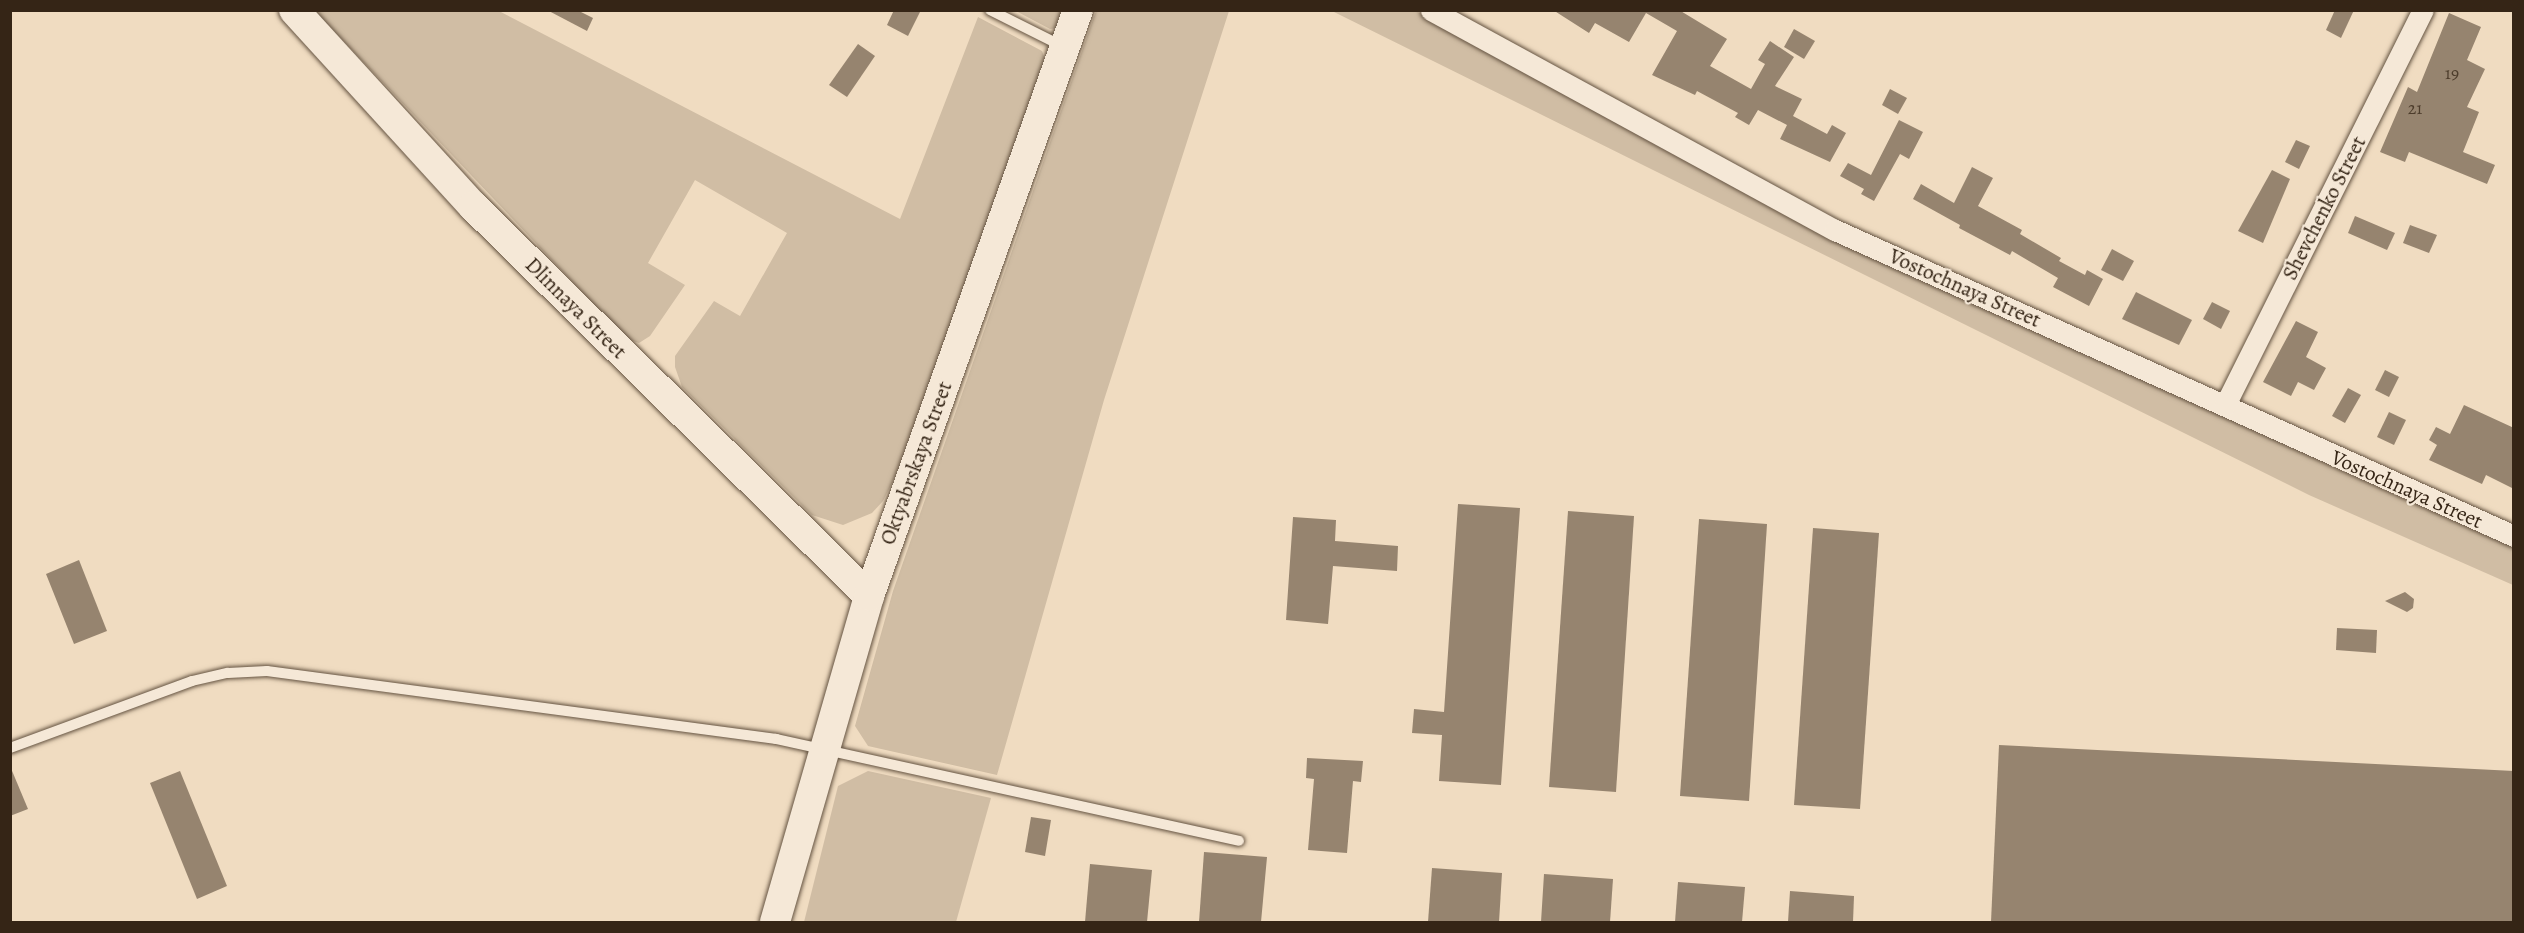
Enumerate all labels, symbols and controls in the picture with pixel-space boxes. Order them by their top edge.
house number: 19 [2445,62,2459,84]
house number: 21 [2408,97,2422,119]
street label: Shevchenko Street [2277,132,2371,284]
street label: Vostochnaya Street [1885,243,2045,333]
street label: Dlinnaya Street [520,252,632,364]
street label: Oktyabrskaya Street [875,378,957,548]
street label: Vostochnaya Street [2327,444,2487,534]

